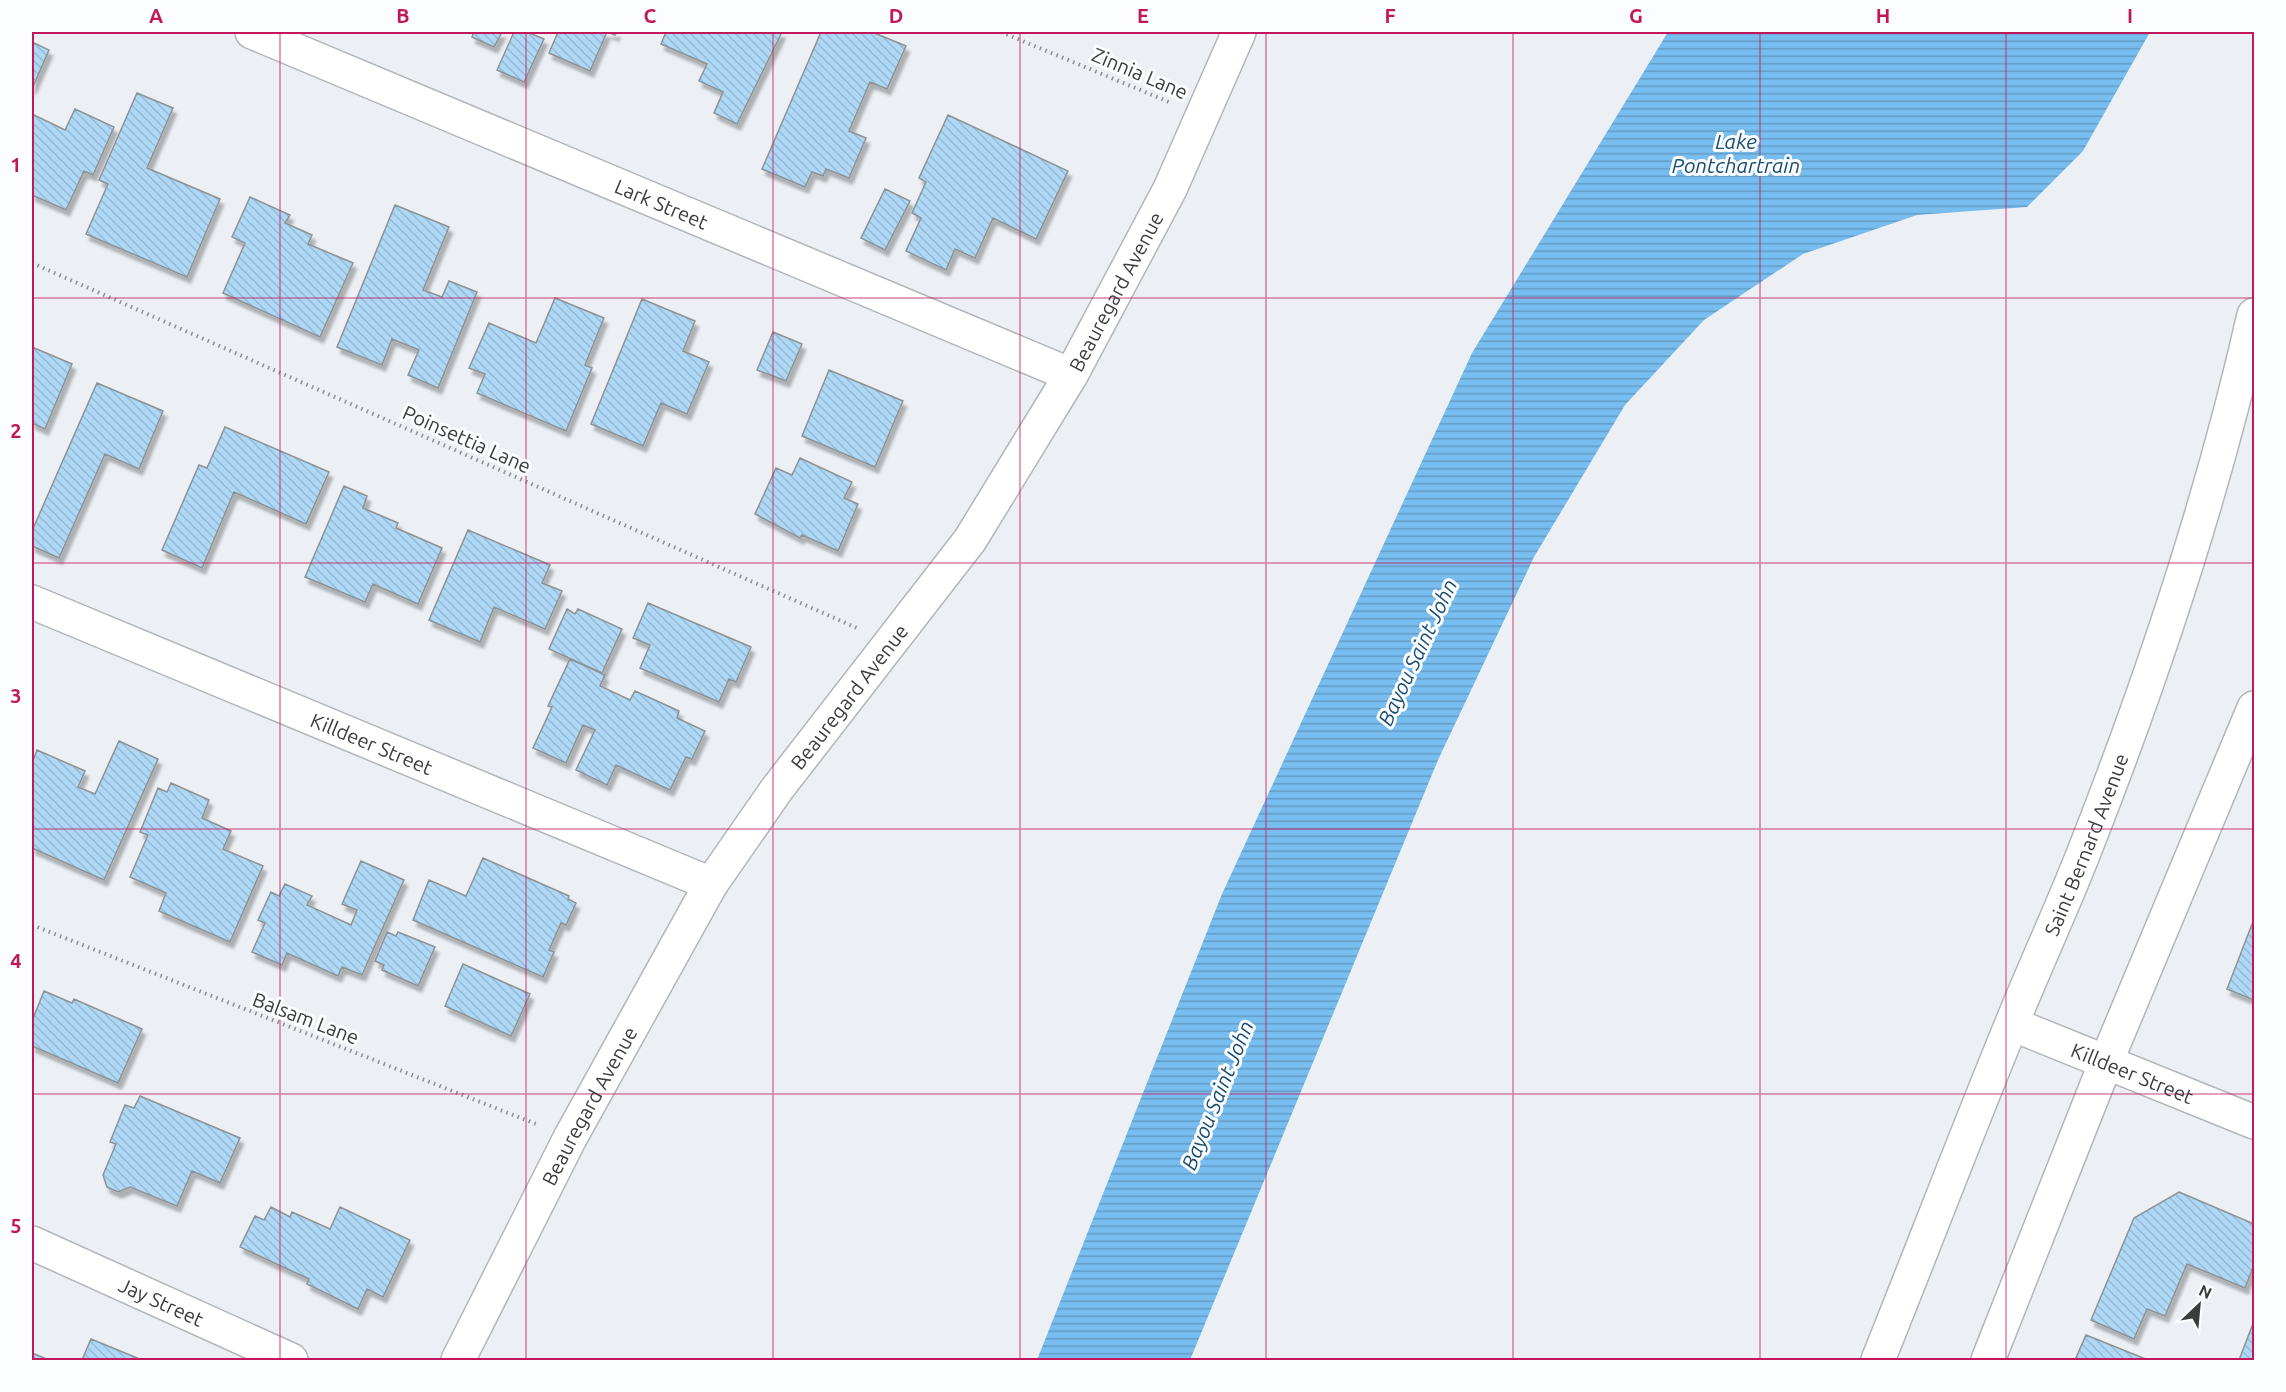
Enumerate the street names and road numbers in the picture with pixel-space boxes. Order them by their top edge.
street label: Zinnia Lane [1089,43,1191,103]
street label: Lark Street [612,174,712,233]
street label: Beauregard Avenue [1064,208,1167,375]
street label: Poinsettia Lane [399,400,535,478]
street label: Beauregard Avenue [785,619,912,773]
street label: Killdeer Street [307,708,436,779]
street label: Saint Bernard Avenue [2039,750,2132,939]
street label: Balsam Lane [250,987,362,1049]
street label: Beauregard Avenue [537,1022,641,1189]
street label: Killdeer Street [2068,1038,2197,1108]
street label: Jay Street [116,1272,207,1331]

